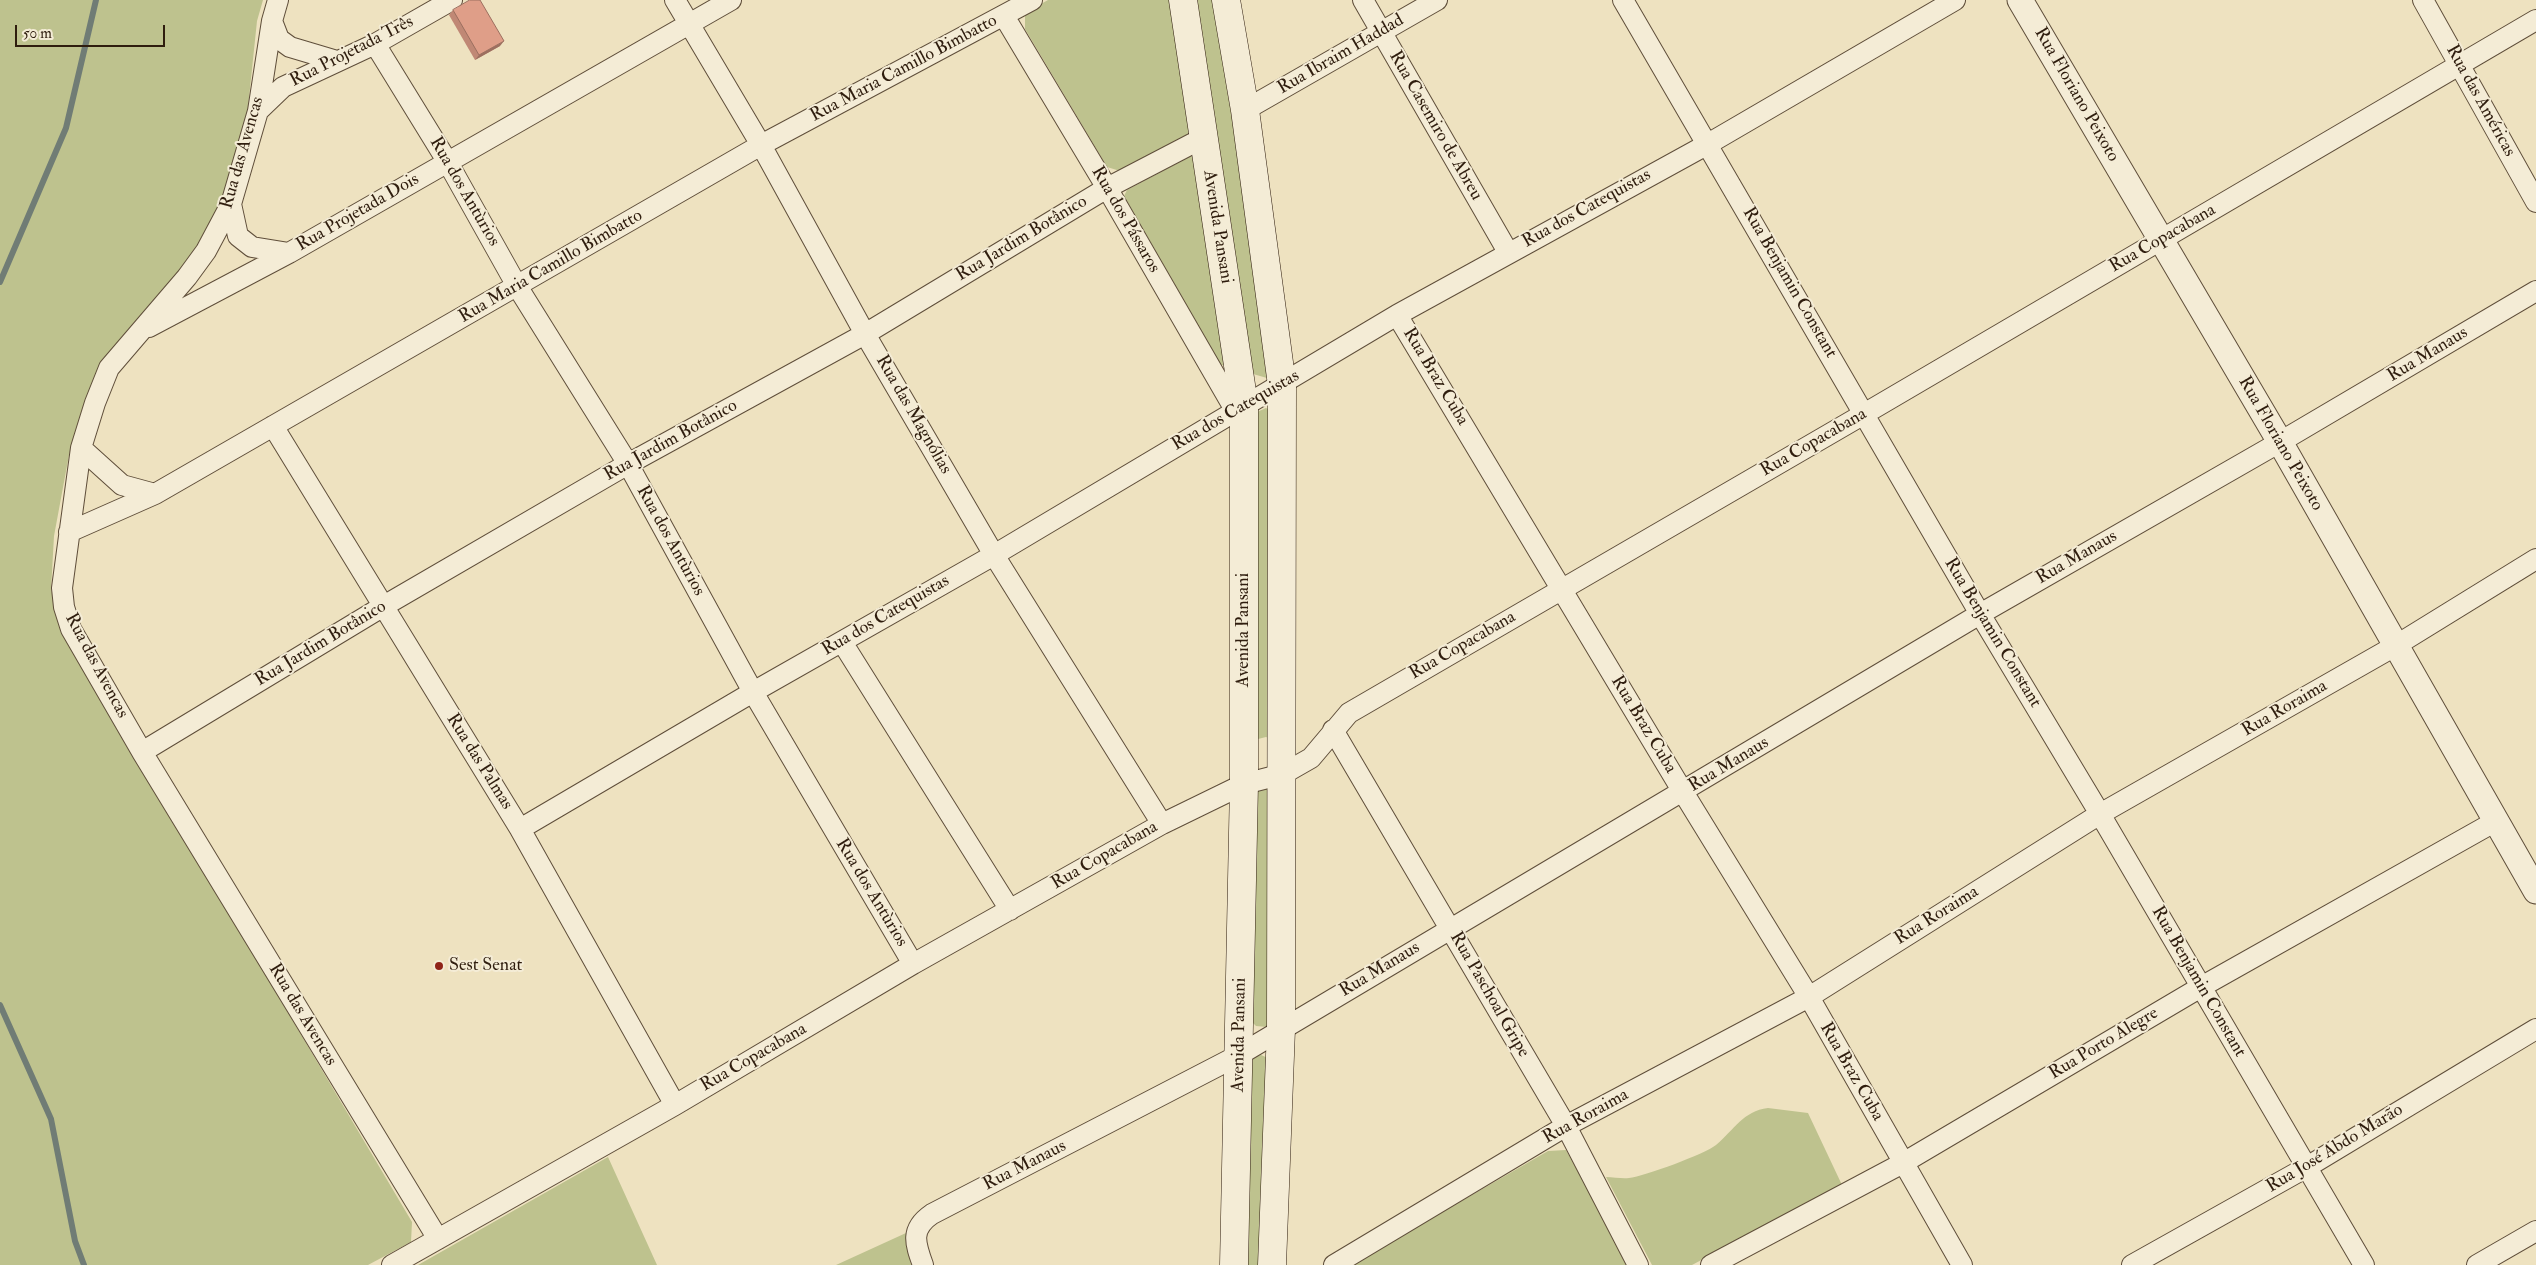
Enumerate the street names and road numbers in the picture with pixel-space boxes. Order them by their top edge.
street label: Rua Ibraim Haddad [1274,10,1408,100]
street label: Rua Maria Camillo Bimbatto [807,11,1001,127]
street label: Rua Projetada Três [287,12,417,92]
street label: Rua Floriano Peixoto [2029,24,2123,166]
street label: Rua das Américas [2440,41,2520,161]
street label: Rua Casemiro de Abreu [1383,47,1487,205]
street label: Rua das Avencas [217,94,269,212]
street label: Rua dos Antùrios [424,133,504,251]
street label: Rua dos Pássaros [1086,163,1164,277]
street label: Rua dos Catequistas [1519,165,1655,253]
street label: Rua Projetada Dois [293,169,423,257]
street label: Avenida Pansani [1197,169,1237,285]
street label: Rua Jardim Botânico [953,191,1091,287]
street label: Rua Copacabana [2106,200,2220,278]
street label: Rua Benjamin Constant [1737,204,1841,362]
street label: Rua Maria Camillo Bimbatto [455,206,647,328]
street label: Rua Manaus [2384,323,2472,387]
street label: Rua Braz Cuba [1397,324,1473,430]
street label: Rua das Magnólias [870,352,956,478]
street label: Rua dos Catequistas [1168,366,1304,456]
street label: Rua Floriano Peixoto [2233,373,2327,515]
street label: Rua Jardim Botânico [601,395,741,487]
street label: Rua Copacabana [1757,404,1871,482]
street label: Rua dos Antùrios [631,482,709,600]
street label: Rua Manaus [2033,526,2121,590]
street label: Rua Benjamin Constant [1939,554,2045,712]
street label: Rua dos Catequistas [818,571,954,661]
street label: Avenida Pansani [1233,573,1255,687]
street label: Rua Jardim Botânico [252,596,390,692]
street label: Rua Copacabana [1406,607,1520,685]
street label: Rua das Avencas [59,610,133,722]
street label: Rua Braz Cuba [1605,672,1681,778]
street label: Rua Roraima [2239,676,2331,742]
street label: Rua das Palmas [441,710,517,814]
street label: Rua Manaus [1685,733,1773,797]
street label: Rua Copacabana [1048,817,1162,895]
street label: Rua dos Antùrios [830,835,912,951]
street label: Rua Roraima [1891,882,1983,950]
street label: Rua Benjamin Constant [2146,903,2250,1061]
street label: Rua Paschoal Gripe [1444,928,1534,1062]
street label: Rua Manaus [1336,938,1424,1002]
street label: Rua das Avencas [263,960,341,1070]
street label: Avenida Pansani [1228,978,1252,1092]
street label: Rua Porto Alegre [2046,1003,2162,1085]
street label: Rua Copacabana [697,1019,811,1097]
street label: Rua Braz Cuba [1814,1019,1888,1125]
street label: Rua Roraima [1539,1085,1633,1149]
street label: Rua José Abdo Marão [2263,1100,2407,1198]
street label: Rua Manaus [980,1136,1070,1196]

